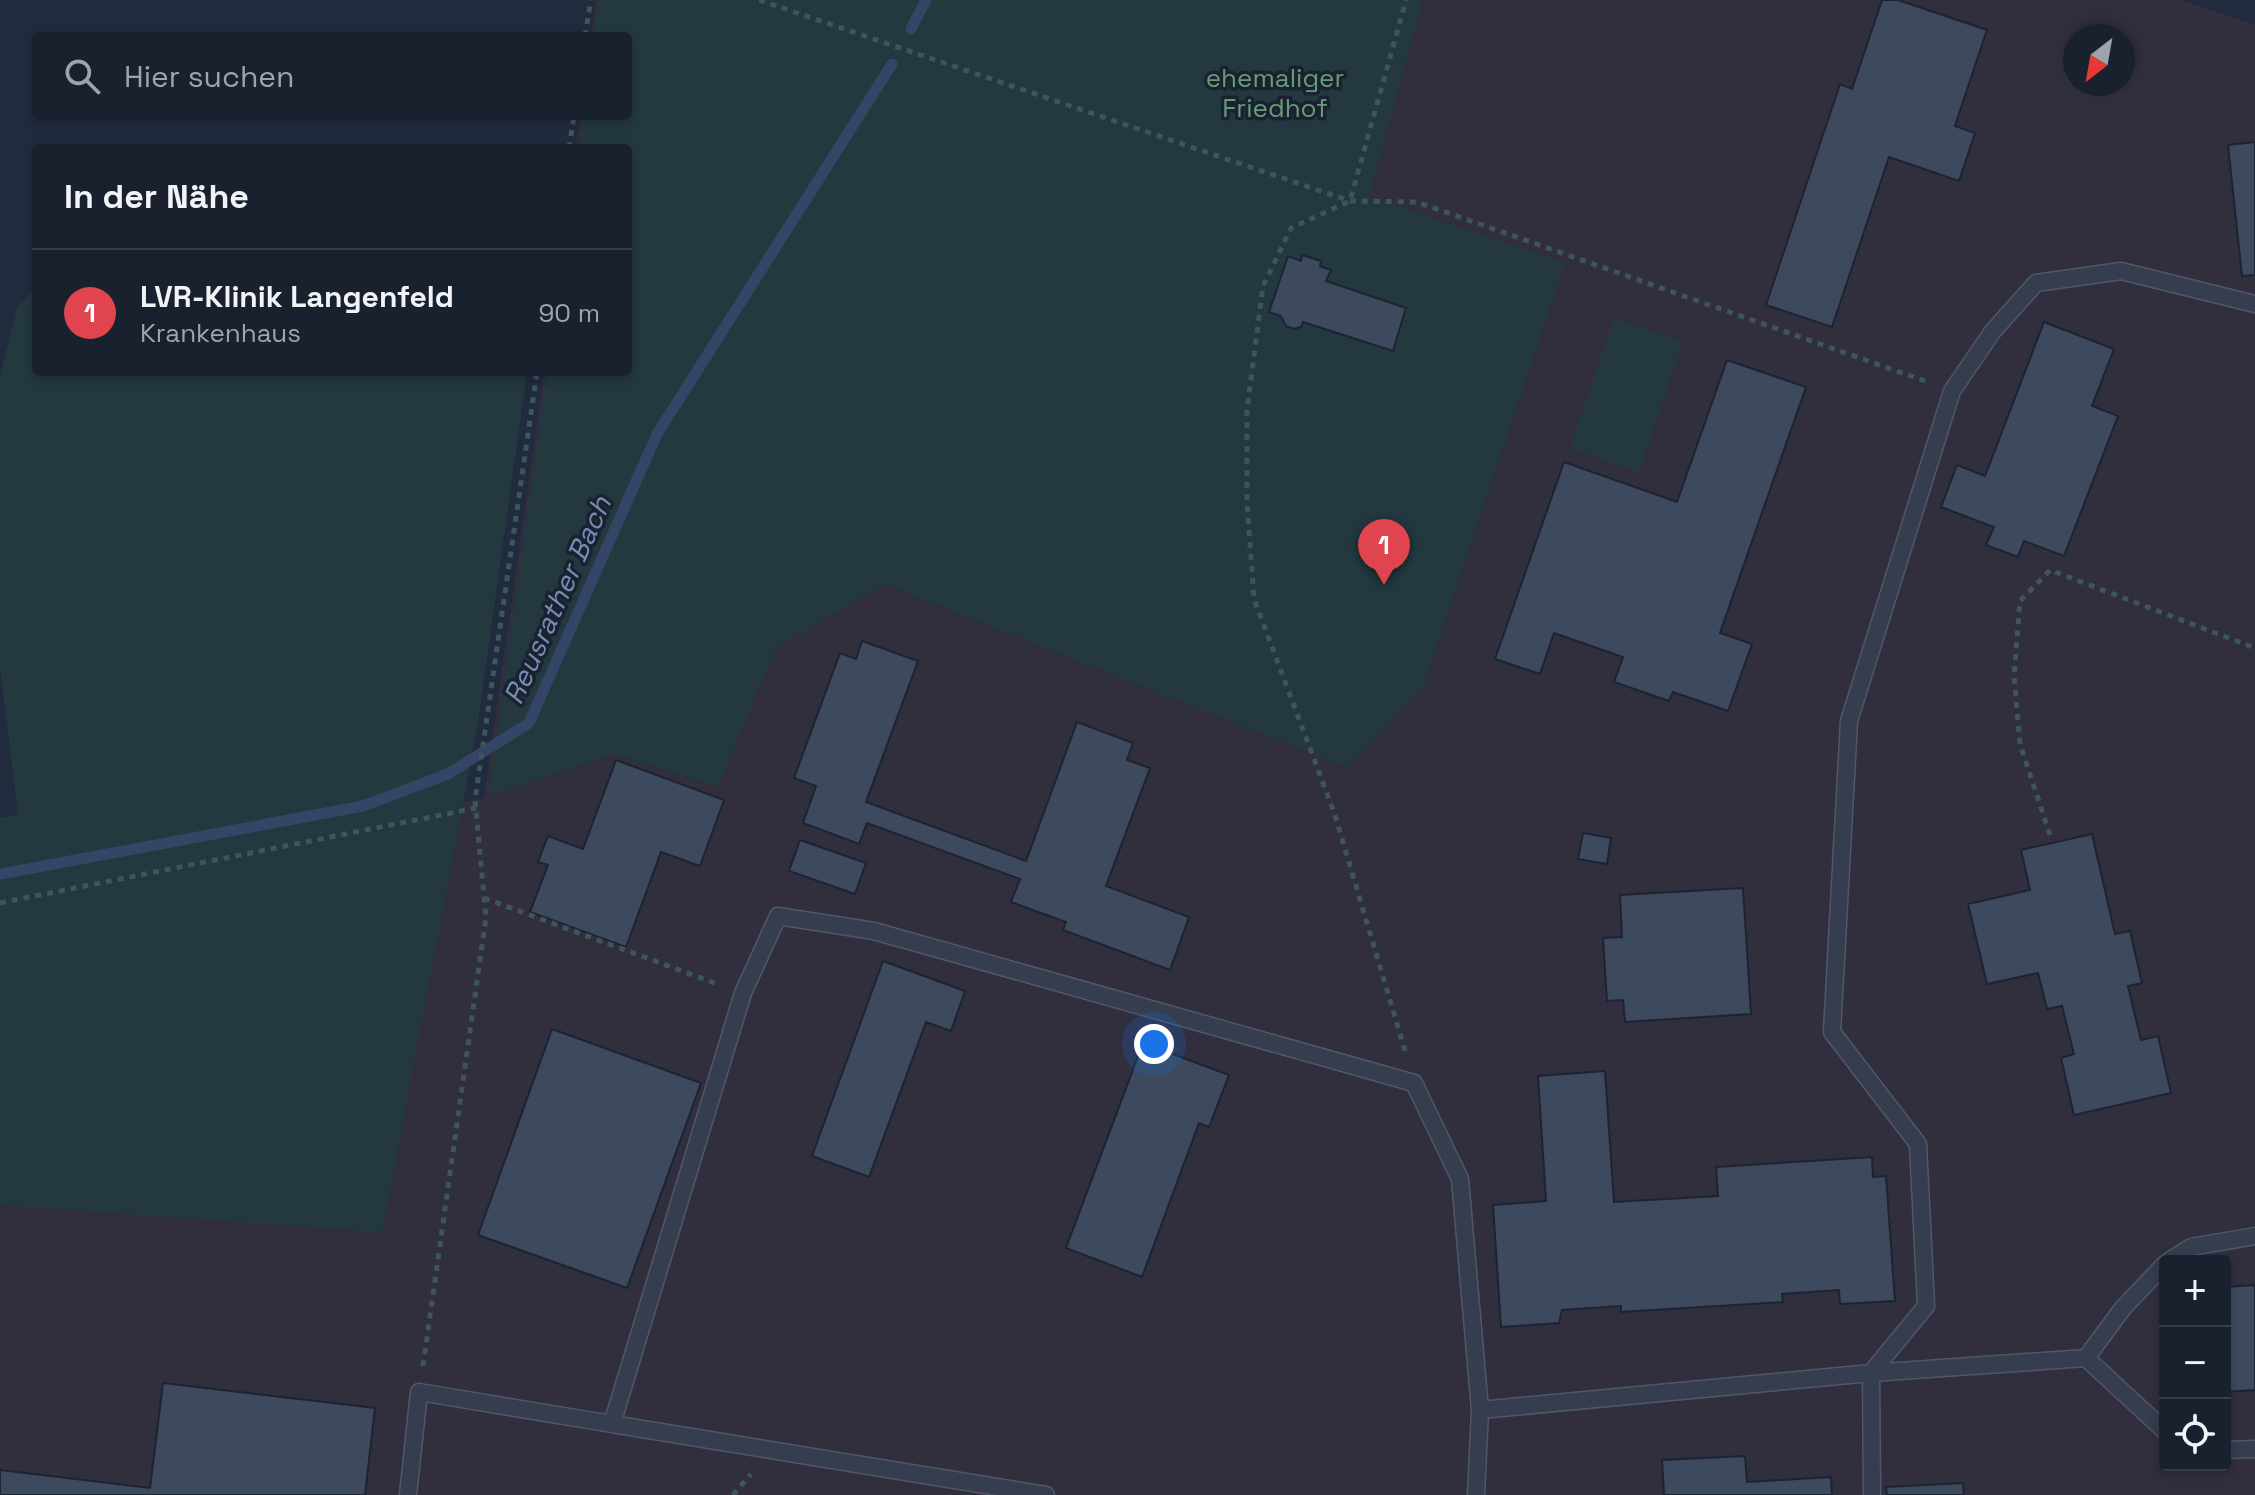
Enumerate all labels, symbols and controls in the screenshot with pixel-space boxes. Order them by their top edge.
north arrow [2063,24,2135,96]
search box [32,32,632,120]
icon: search [60,54,104,98]
text: Hier suchen [124,57,294,96]
park label: ehemaliger Friedhof [1206,61,1344,125]
text: In der Nähe [64,175,249,218]
text: LVR-Klinik Langenfeld [140,277,454,316]
text: 1 [84,296,96,330]
text: 90 m [538,296,600,330]
text: Krankenhaus [140,316,301,350]
water label: Reusrather Bach [495,490,619,710]
pin: 1 [1358,519,1410,585]
your location [1134,1024,1174,1064]
map controls [2159,1255,2231,1471]
button: + [2159,1255,2231,1327]
button: − [2159,1327,2231,1399]
button: locate [2159,1399,2231,1471]

